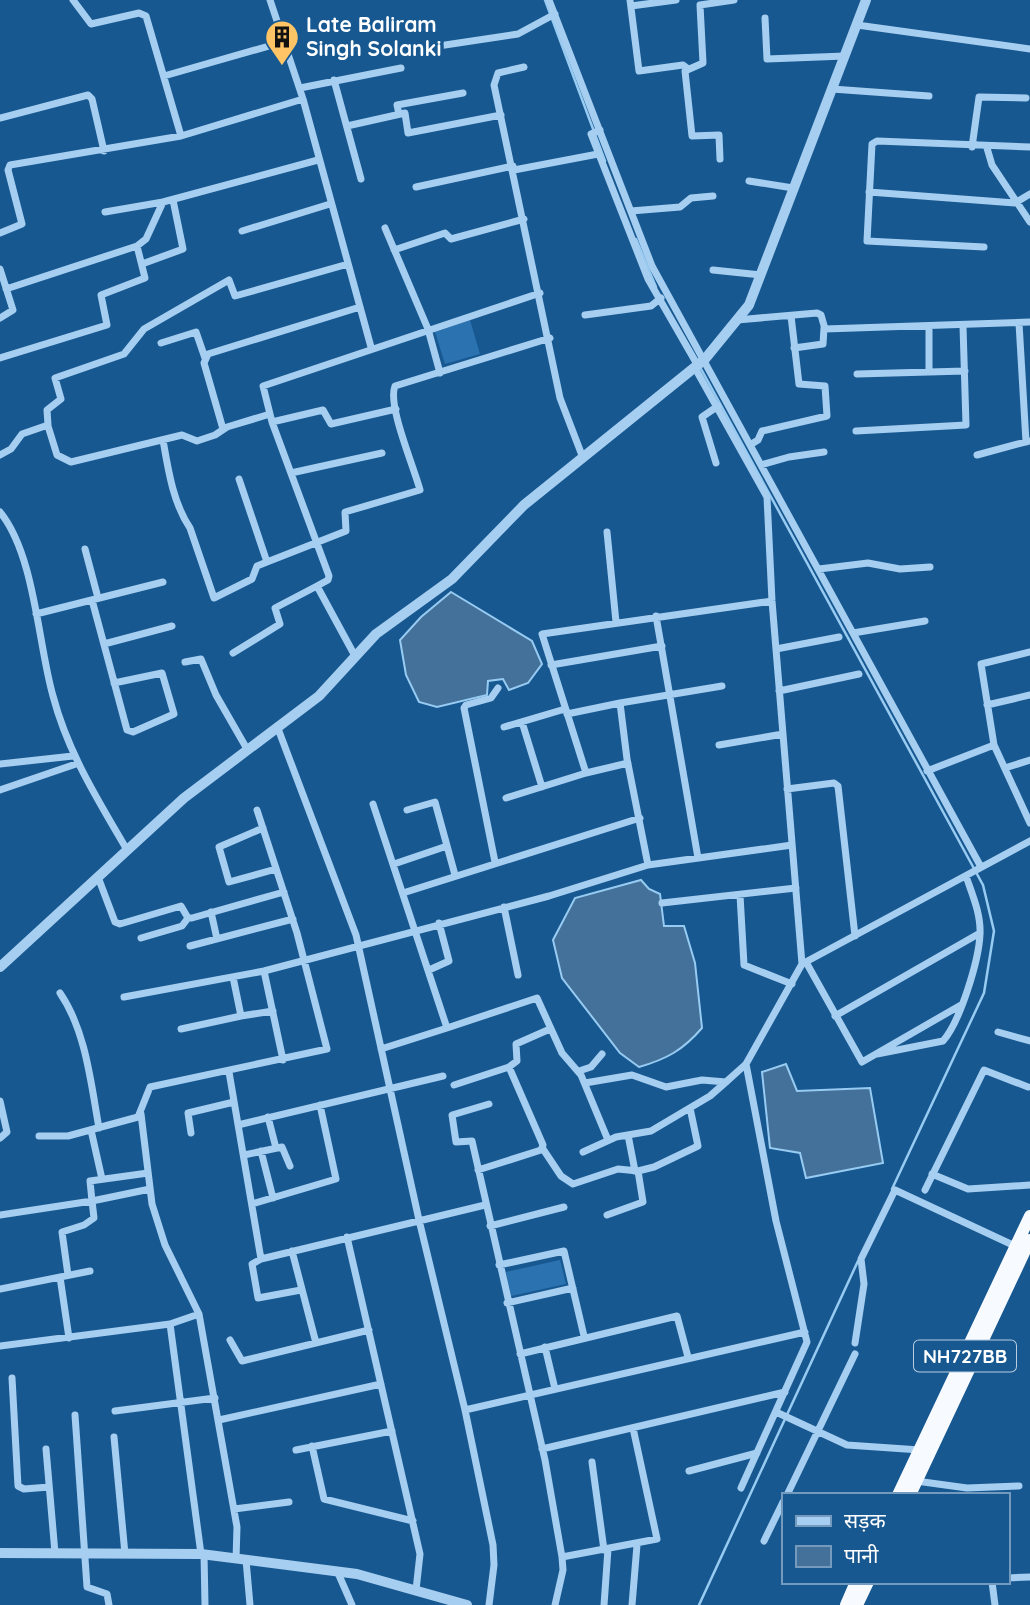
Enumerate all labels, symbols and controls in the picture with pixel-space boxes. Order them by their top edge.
place label: Late Baliram Singh Solanki [306,11,442,61]
building icon: Late Baliram Singh Solanki [263,18,301,67]
road number: NH727BB [914,1340,1016,1372]
legend [782,1493,1009,1584]
text: सड़क [844,1507,886,1533]
text: पानी [844,1542,879,1568]

